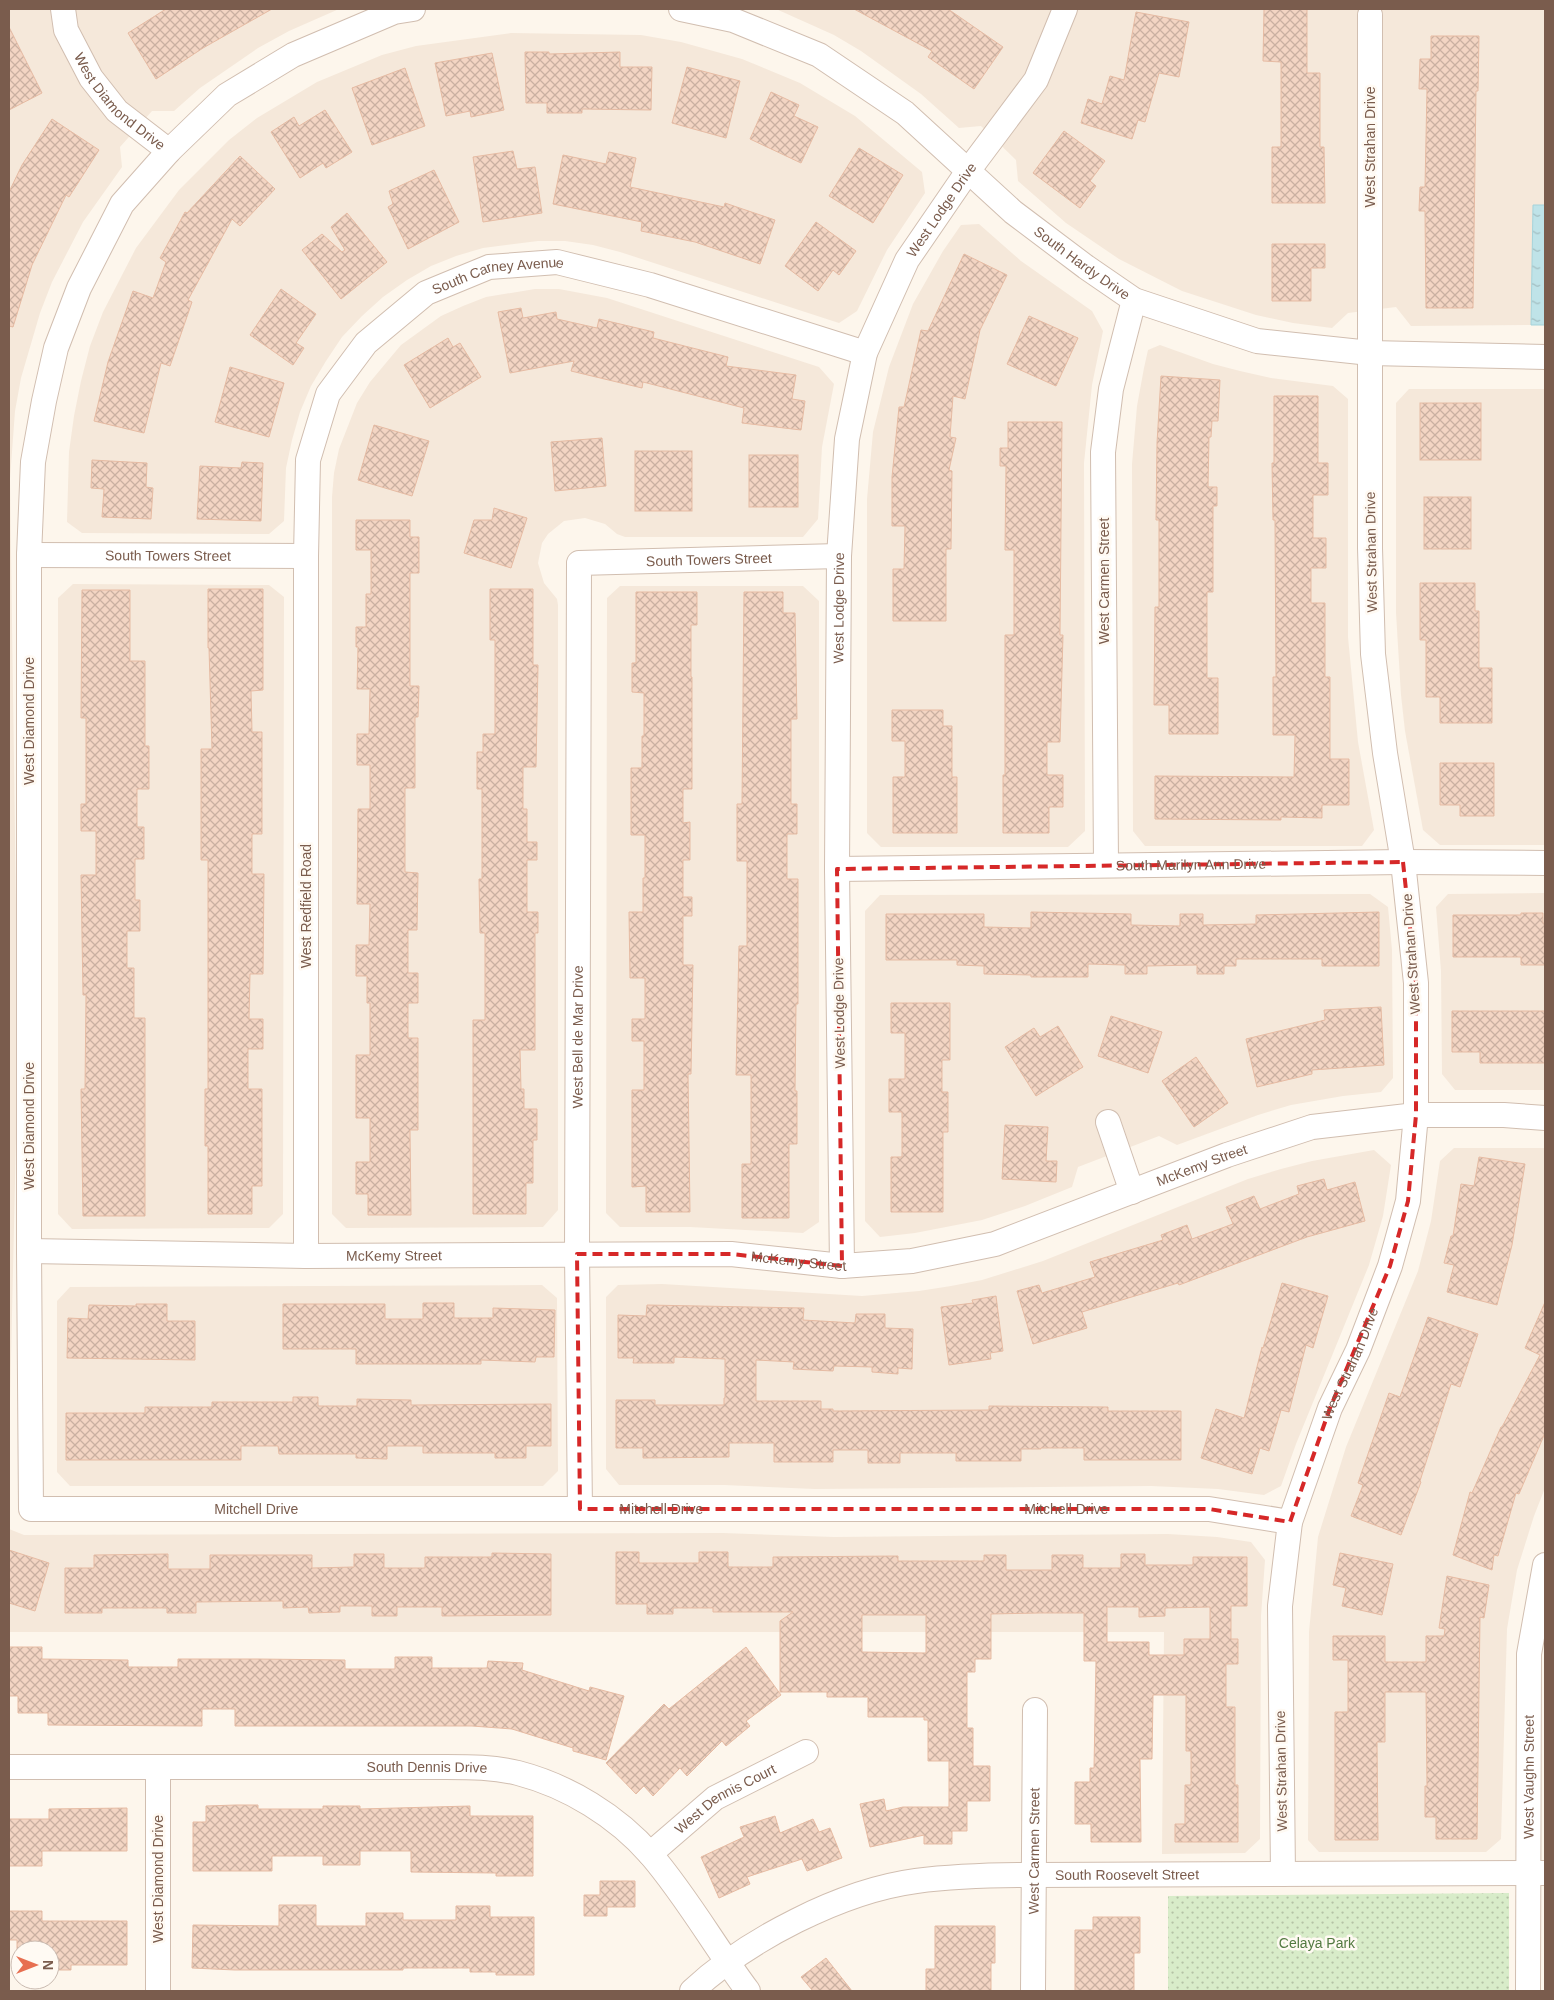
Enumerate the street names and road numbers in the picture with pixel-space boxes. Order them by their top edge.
street label: West Diamond Drive [71,50,169,153]
street label: West Strahan Drive [1362,86,1378,208]
street label: West Lodge Drive [903,159,980,260]
street label: South Hardy Drive [1031,223,1133,303]
street label: South Carney Avenue [430,254,566,298]
street label: West Strahan Drive [1362,491,1380,613]
street label: West Carmen Street [1096,518,1112,644]
street label: South Towers Street [105,547,231,564]
street label: South Towers Street [646,550,772,569]
street label: West Lodge Drive [830,552,847,664]
street label: West Diamond Drive [21,657,37,785]
street label: West Redfield Road [298,844,314,968]
street label: South Marilyn Ann Drive [1116,856,1266,874]
street label: West Strahan Drive [1399,893,1423,1015]
street label: West Lodge Drive [830,957,848,1069]
street label: West Bell de Mar Drive [569,965,586,1109]
street label: West Diamond Drive [21,1062,37,1190]
street label: McKemy Street [1154,1141,1249,1189]
street label: McKemy Street [346,1247,442,1264]
street label: McKemy Street [750,1248,847,1274]
street label: West Strahan Drive [1318,1305,1381,1422]
street label: Mitchell Drive [214,1501,299,1517]
street label: Mitchell Drive [619,1501,704,1517]
street label: Mitchell Drive [1024,1501,1109,1517]
street label: West Strahan Drive [1272,1710,1290,1832]
street label: West Vaughn Street [1520,1715,1537,1839]
street label: South Dennis Drive [367,1759,488,1776]
street label: West Dennis Court [672,1761,778,1837]
street label: West Carmen Street [1026,1787,1042,1914]
street label: West Diamond Drive [150,1815,166,1943]
street label: South Roosevelt Street [1055,1866,1199,1883]

